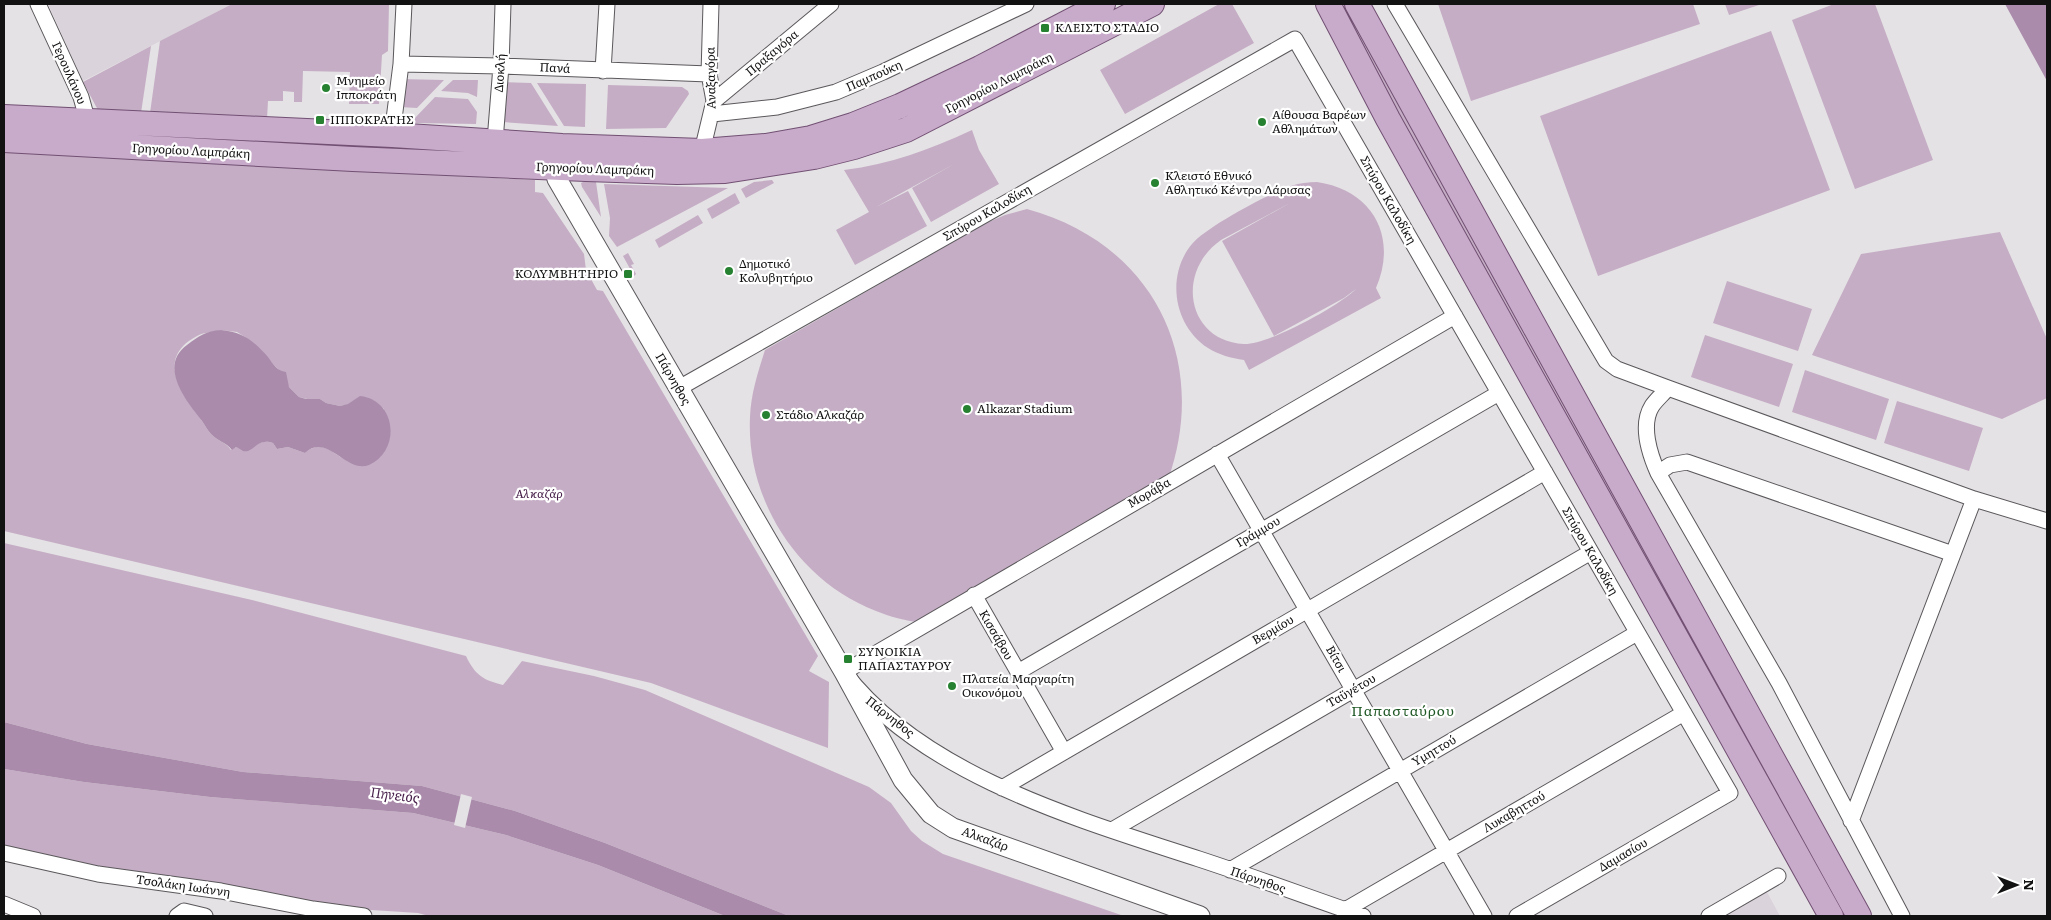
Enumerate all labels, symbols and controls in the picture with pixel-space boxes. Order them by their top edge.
place label: ΚΛΕΙΣΤΟ ΣΤΑΔΙΟ [1055,18,1159,36]
marker: ΚΛΕΙΣΤΟ ΣΤΑΔΙΟ [1039,22,1051,34]
street label: Πραξαγόρα [741,24,802,80]
street label: Γερουλάνου [48,38,92,107]
street label: Αναξαγόρα [700,46,720,109]
street label: Γρηγορίου Λαμπράκη [942,47,1055,117]
street label: Διοκλή [489,53,509,93]
street label: Παμπούκη [843,55,905,95]
street label: Πανά [539,57,572,77]
place label: Μνημείο Ιπποκράτη [336,71,397,103]
marker: Μνημείο Ιπποκράτη [320,82,332,94]
place label: Αίθουσα Βαρέων Αθλημάτων [1272,105,1366,137]
place label: ΙΠΠΟΚΡΑΤΗΣ [330,110,414,128]
marker: ΙΠΠΟΚΡΑΤΗΣ [314,114,326,126]
marker: Αίθουσα Βαρέων Αθλημάτων [1256,116,1268,128]
street label: Γρηγορίου Λαμπράκη [131,138,251,162]
street label: Σπύρου Καλοδίκη [1356,152,1422,247]
street label: Γρηγορίου Λαμπράκη [536,157,654,179]
place label: Κλειστό Εθνικό Αθλητικό Κέντρο Λάρισας [1165,166,1310,198]
marker: Κλειστό Εθνικό Αθλητικό Κέντρο Λάρισας [1149,177,1161,189]
street label: Σπύρου Καλοδίκη [939,179,1034,245]
place label: Δημοτικό Κολυβητήριο [739,254,813,286]
place label: ΚΟΛΥΜΒΗΤΗΡΙΟ [515,264,618,282]
marker: Δημοτικό Κολυβητήριο [723,265,735,277]
marker: ΚΟΛΥΜΒΗΤΗΡΙΟ [622,268,634,280]
street label: Πάρνηθος [652,349,696,408]
place label: Alkazar Stadium [977,399,1073,417]
marker: Alkazar Stadium [961,403,973,415]
place label: Στάδιο Αλκαζάρ [776,405,865,423]
marker: Στάδιο Αλκαζάρ [760,409,772,421]
street label: Μοράβα [1123,472,1174,512]
park label: Αλκαζάρ [515,484,563,502]
street label: Σπύρου Καλοδίκη [1558,503,1624,598]
street label: Γράμμου [1232,511,1283,551]
street label: Κισσάβου [975,606,1018,663]
street label: Βερμίου [1248,610,1297,648]
place label: ΣΥΝΟΙΚΙΑ ΠΑΠΑΣΤΑΥΡΟΥ [858,642,952,674]
street label: Βίτσι [1322,642,1352,676]
marker: ΣΥΝΟΙΚΙΑ ΠΑΠΑΣΤΑΥΡΟΥ [842,653,854,665]
place label: Πλατεία Μαργαρίτη Οικονόμου [962,669,1074,701]
street label: Ταϋγέτου [1322,669,1379,712]
marker: Πλατεία Μαργαρίτη Οικονόμου [946,680,958,692]
street label: Πάρνηθος [862,691,919,741]
district label: Παπασταύρου [1351,700,1455,720]
street label: Υμηττού [1408,730,1459,770]
water label: Πηνειός [369,781,421,807]
street label: Λυκαβηττού [1479,786,1548,836]
street label: Αλκαζάρ [959,821,1012,855]
street label: Δαμασίου [1595,833,1650,875]
north arrow [1991,860,2041,910]
street label: Πάρνηθος [1228,861,1289,897]
street label: Τσολάκη Ιωάννη [135,869,231,901]
text: N [2020,879,2040,891]

